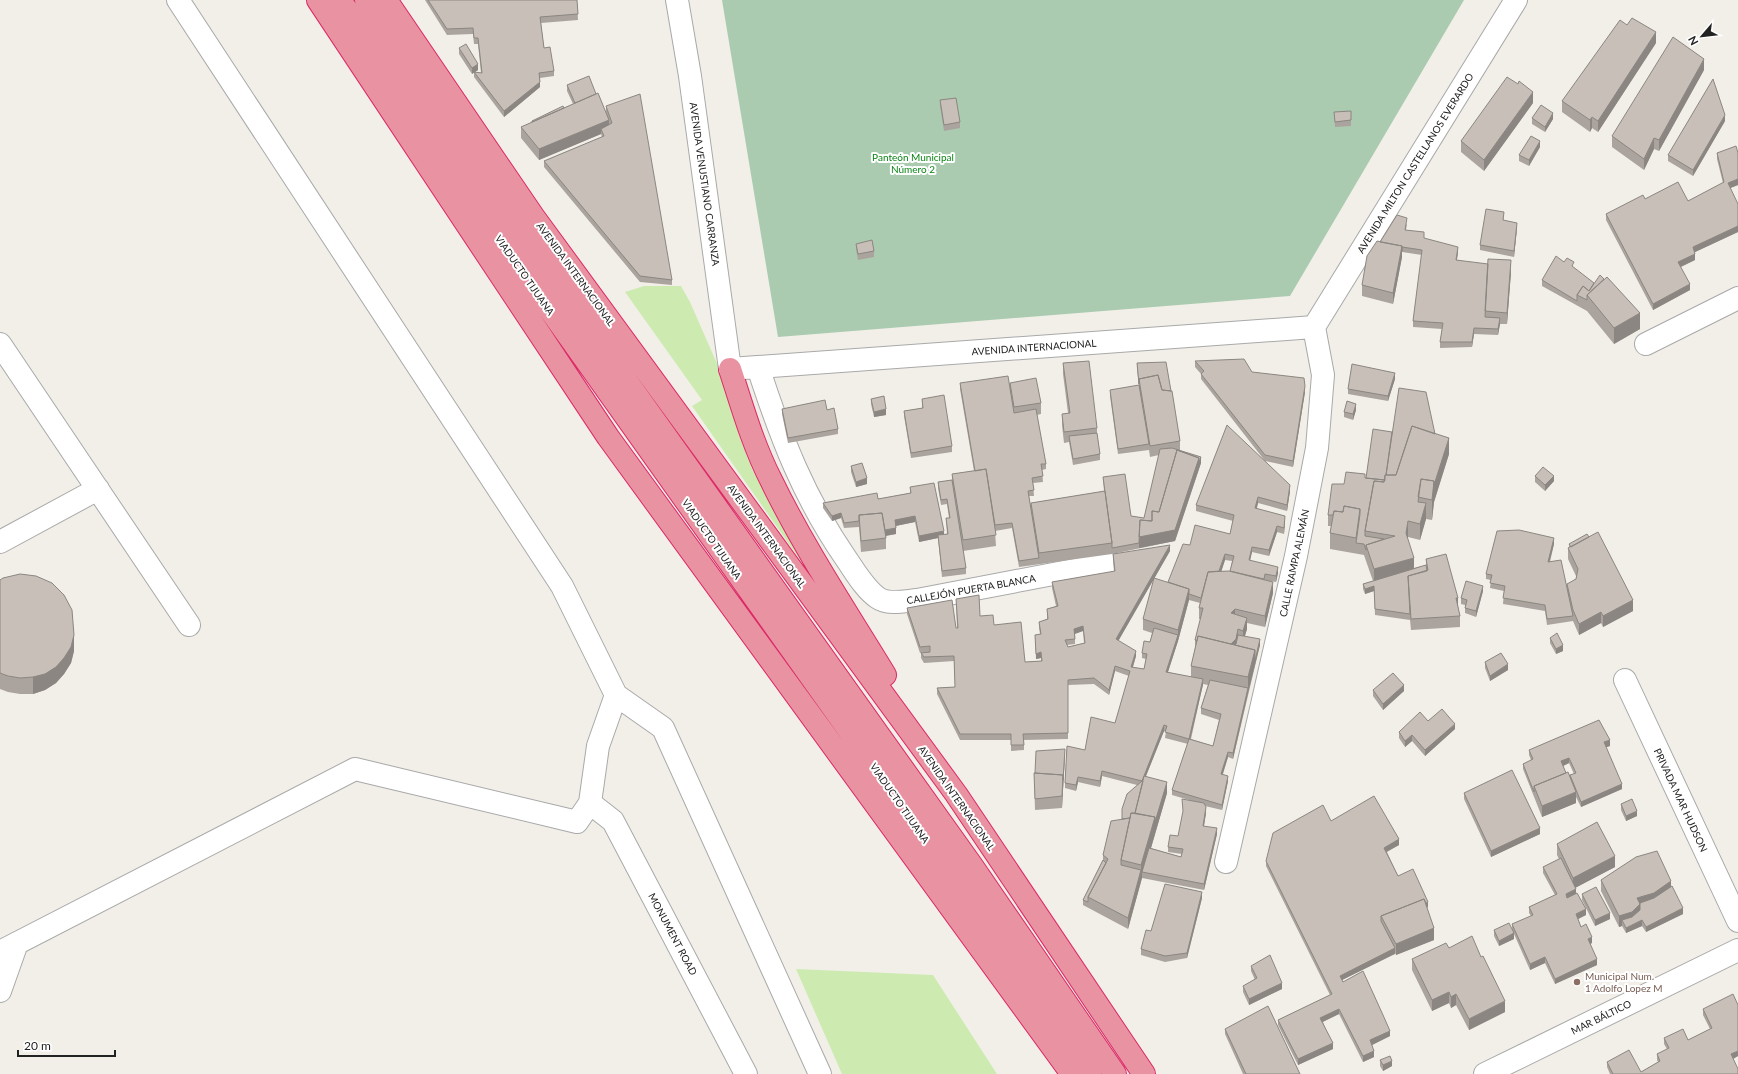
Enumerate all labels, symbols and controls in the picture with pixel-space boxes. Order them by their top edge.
north arrow [1682,16,1722,56]
text: N [1685,34,1700,48]
street label: AVENIDA MILTON CASTELLANOS EVERARDO [1354,71,1476,255]
street label: AVENIDA VENUSTIANO CARRANZA [688,101,722,267]
park label: Panteón Municipal Número 2 [872,151,954,175]
street label: AVENIDA INTERNACIONAL [534,220,618,328]
street label: VIADUCTO TIJUANA [493,233,557,318]
street label: AVENIDA INTERNACIONAL [971,337,1097,357]
street label: AVENIDA INTERNACIONAL [725,482,809,590]
street label: VIADUCTO TIJUANA [680,497,744,582]
street label: CALLE RAMPA ALEMÁN [1277,508,1311,618]
street label: CALLEJÓN PUERTA BLANCA [906,572,1037,606]
street label: AVENIDA INTERNACIONAL [916,743,998,853]
street label: PRIVADA MAR HUDSON [1652,746,1710,854]
street label: VIADUCTO TIJUANA [868,761,932,846]
street label: MONUMENT ROAD [646,891,700,978]
place label: Municipal Num. 1 Adolfo Lopez M [1585,970,1663,994]
marker: Municipal Num. 1 Adolfo Lopez M [1572,977,1582,987]
street label: MAR BÁLTICO [1569,997,1633,1037]
scale bar [18,1032,115,1058]
text: 20 m [24,1038,51,1053]

